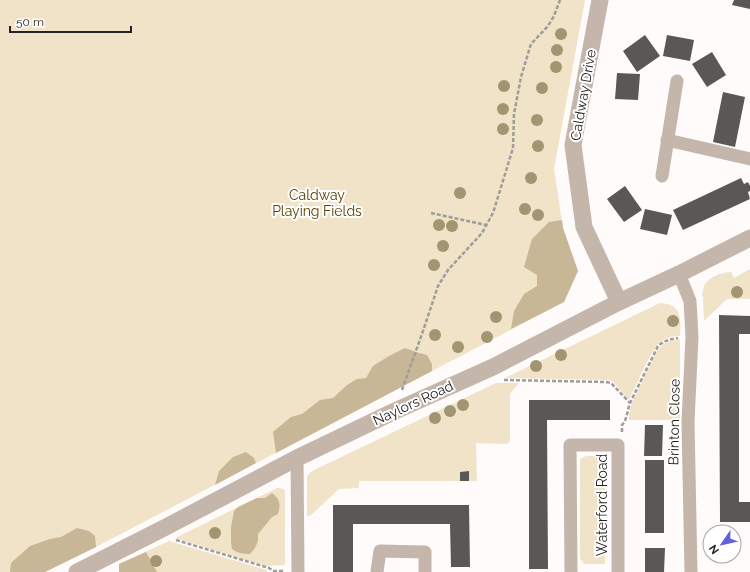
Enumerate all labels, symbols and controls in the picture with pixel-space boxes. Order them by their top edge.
scale bar [10,8,131,34]
text: 50 m [16,15,44,29]
street label: Caldway Drive [567,48,599,142]
park label: Caldway Playing Fields [272,187,362,219]
street label: Naylors Road [370,377,456,429]
street label: Brinton Close [665,378,683,466]
street label: Waterford Road [594,454,610,556]
north arrow [702,524,742,564]
text: N [706,542,722,556]

